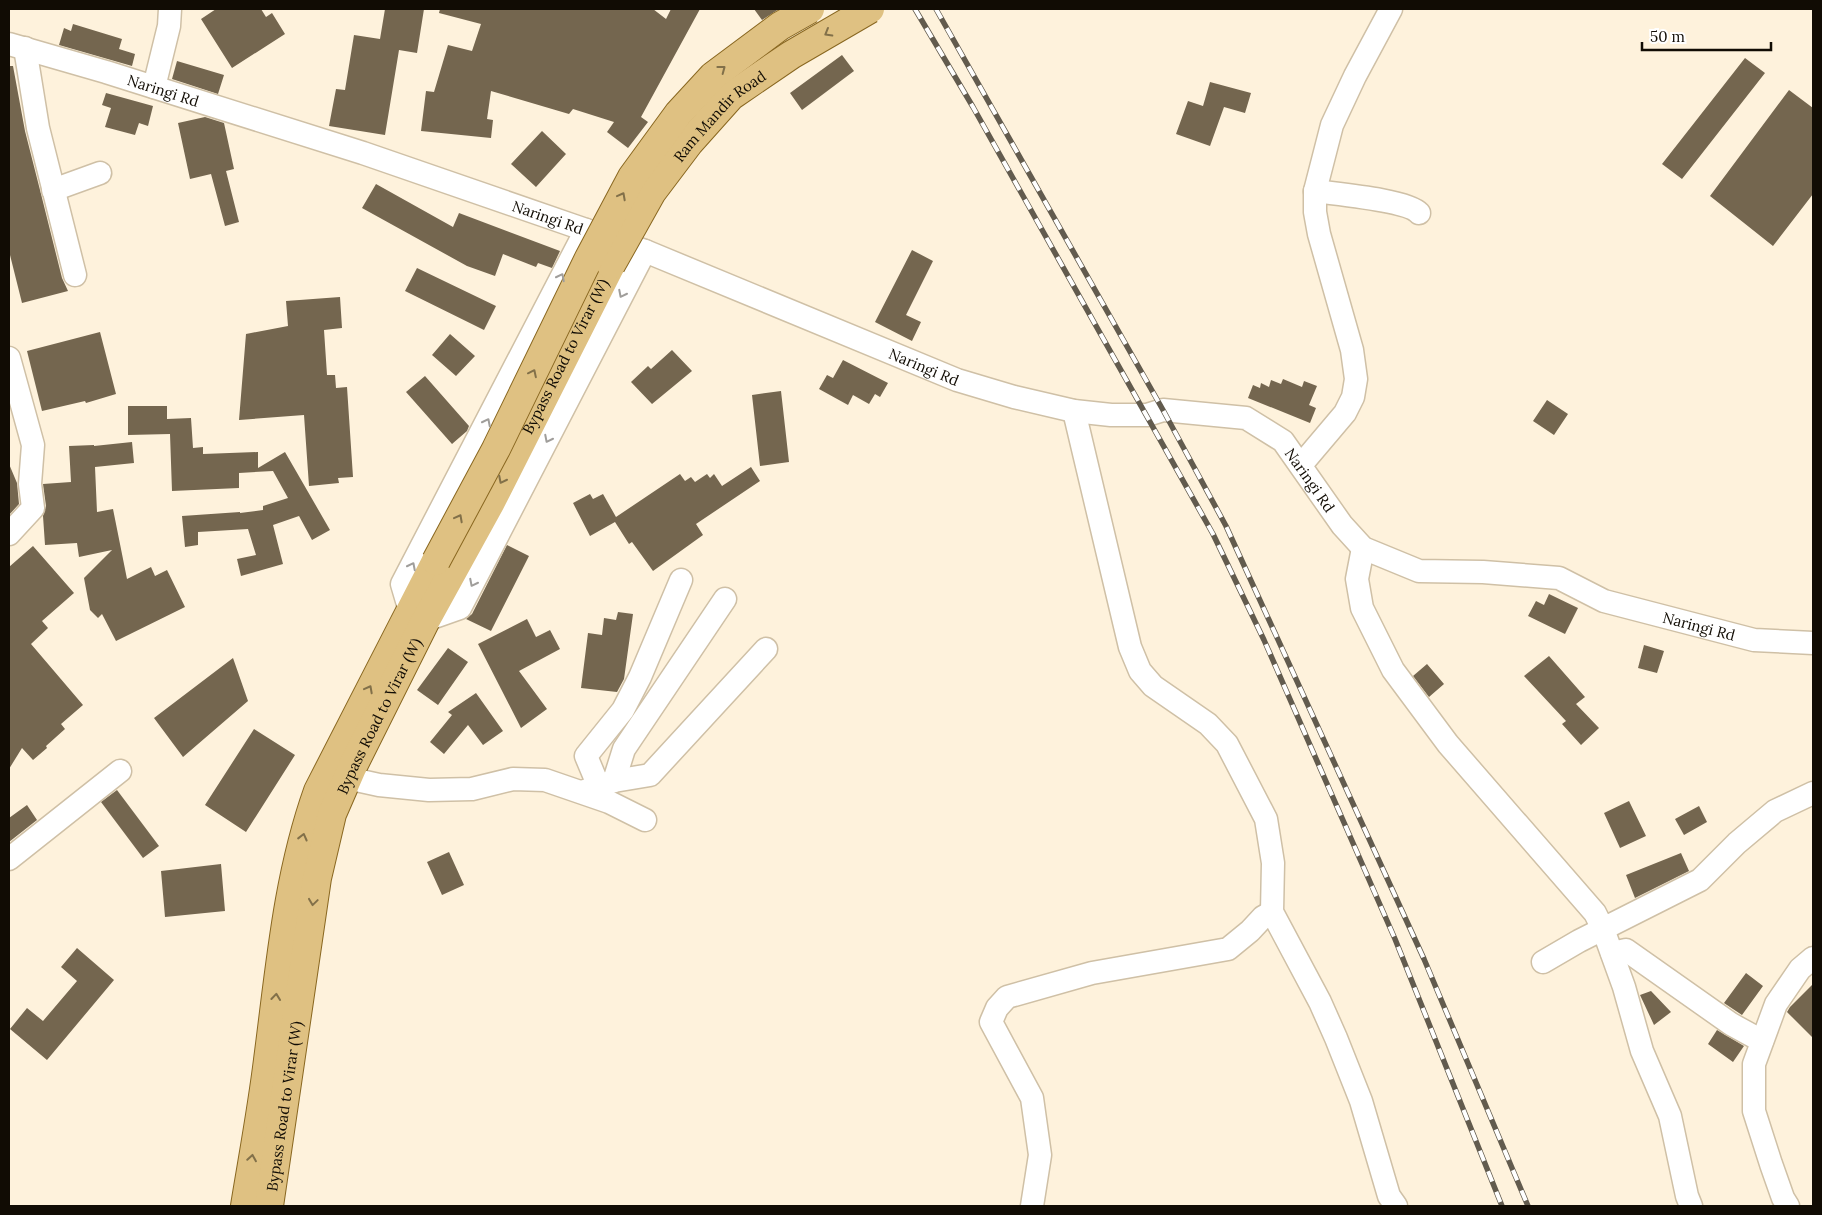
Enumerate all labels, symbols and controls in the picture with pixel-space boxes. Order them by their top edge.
scale bar [1642,20,1771,52]
one-way arrow [824,27,833,37]
text: 50 m [1650,27,1685,46]
street label: Ram Mandir Road [669,66,769,165]
one-way arrow [716,67,725,75]
street label: Naringi Rd [125,70,201,110]
one-way arrow [616,193,626,202]
street label: Naringi Rd [510,196,586,238]
one-way arrow [555,274,565,283]
street label: Bypass Road to Virar (W) [518,275,613,437]
one-way arrow [618,289,628,298]
street label: Naringi Rd [886,343,962,389]
one-way arrow [526,369,537,378]
one-way arrow [481,418,491,427]
one-way arrow [544,433,554,442]
street label: Naringi Rd [1281,444,1339,516]
one-way arrow [498,475,508,484]
one-way arrow [453,514,463,523]
one-way arrow [406,562,416,571]
one-way arrow [469,578,479,587]
street label: Naringi Rd [1661,607,1737,644]
street label: Bypass Road to Virar (W) [332,634,426,797]
one-way arrow [363,686,373,695]
one-way arrow [297,833,308,842]
one-way arrow [308,898,319,906]
one-way arrow [270,993,281,1001]
street label: Bypass Road to Virar (W) [262,1019,307,1192]
one-way arrow [247,1154,257,1162]

